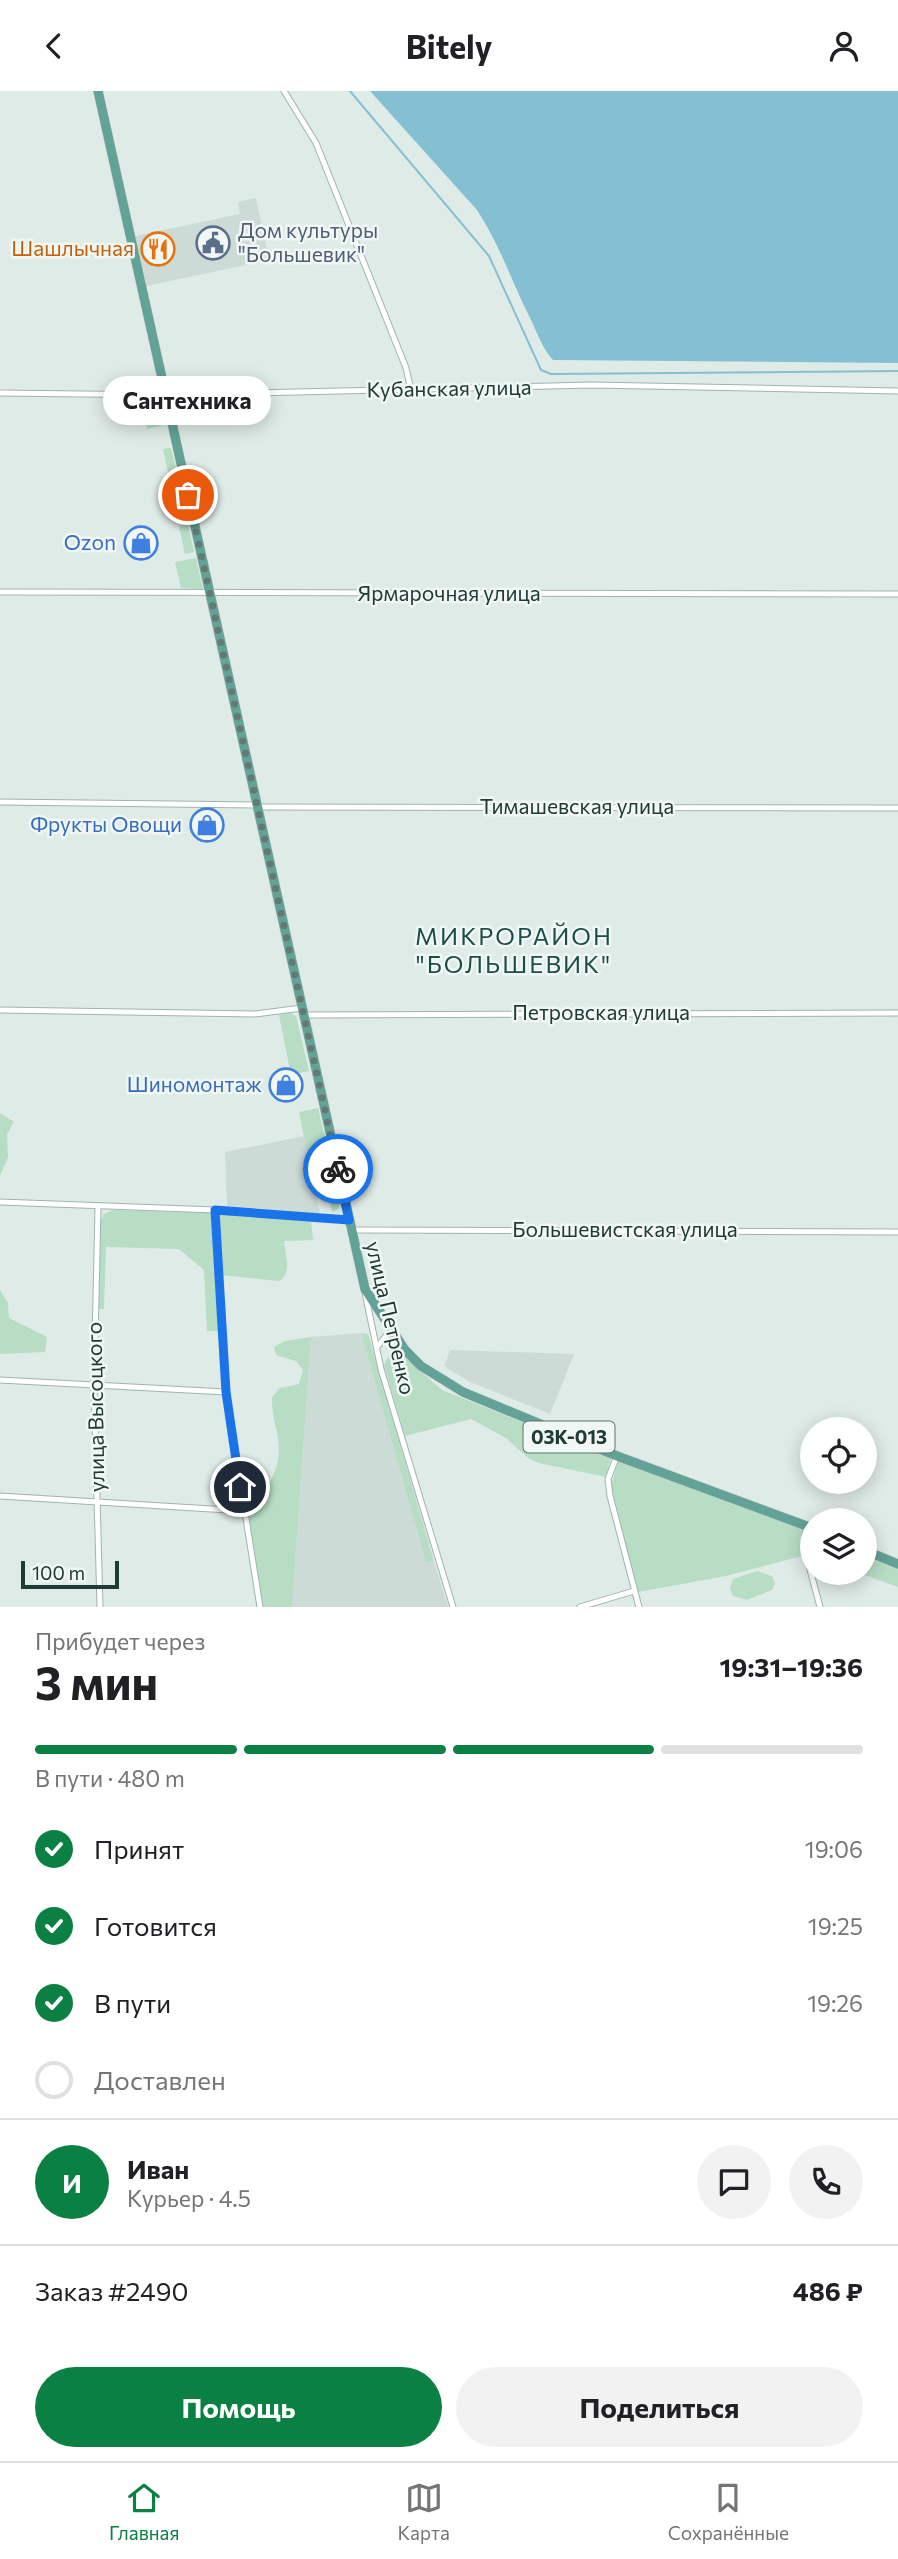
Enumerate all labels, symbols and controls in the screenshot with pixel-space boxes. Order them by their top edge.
text: Bitely [406,26,492,66]
icon: back [35,27,73,65]
icon: person [825,27,863,65]
place label: Дом культуры "Большевик" [238,217,378,266]
public building icon: Дом культуры "Большевик" [194,224,232,262]
restaurant icon: Шашлычная [139,230,177,268]
place label: Шашлычная [11,235,134,260]
street label: Кубанская улица [366,374,532,401]
callout: Сантехника [104,376,272,425]
text: Сантехника [122,386,252,414]
pin [158,465,218,525]
icon: bag [169,476,207,514]
shop icon: Ozon [122,524,160,562]
place label: Ozon [64,529,116,554]
street label: Ярмарочная улица [357,580,541,605]
street label: Тимашевская улица [480,793,674,818]
shop icon: Фрукты Овощи [188,806,226,844]
place label: Фрукты Овощи [30,811,182,836]
district label: МИКРОРАЙОН "БОЛЬШЕВИК" [415,921,613,978]
street label: Петровская улица [512,999,690,1024]
shop icon: Шиномонтаж [267,1066,305,1104]
place label: Шиномонтаж [127,1071,262,1096]
courier [303,1134,373,1204]
icon: bike [319,1150,357,1188]
street label: Большевистская улица [512,1216,738,1241]
street label: улица Петренко [362,1238,421,1397]
street label: улица Высоцкого [81,1322,108,1492]
map controls [800,1417,877,1585]
button: locate [800,1417,877,1494]
road number: 03К-013 [524,1421,614,1453]
pin [210,1457,270,1517]
icon: home [221,1468,259,1506]
button: layers [800,1508,877,1585]
scale bar [21,1558,119,1590]
text: 100 m [32,1561,85,1584]
text: Прибудет через [35,1627,205,1655]
text: 19:31–19:36 [720,1651,863,1682]
text: 3 мин [35,1653,158,1709]
text: В пути · 480 m [35,1764,185,1792]
icon: check [35,1830,73,1868]
text: Принят [94,1833,184,1864]
text: 19:06 [805,1835,863,1863]
icon: check [35,1907,73,1945]
text: Готовится [94,1910,217,1941]
text: 19:25 [808,1912,863,1940]
icon: check [35,1984,73,2022]
text: В пути [94,1987,171,2018]
text: 19:26 [807,1989,863,2017]
text: Доставлен [94,2064,226,2095]
button: chat [697,2145,771,2219]
button: phone [789,2145,863,2219]
text: Иван [127,2153,189,2184]
text: И [62,2167,82,2198]
text: Курьер · 4.5 [127,2184,251,2212]
text: Заказ #2490 [35,2275,188,2306]
text: 486 ₽ [793,2275,863,2306]
button: Помощь [35,2367,442,2447]
button: Поделиться [456,2367,863,2447]
tab: Главная [109,2479,179,2544]
tab: Карта [397,2479,450,2544]
tab: Сохранённые [668,2479,789,2544]

